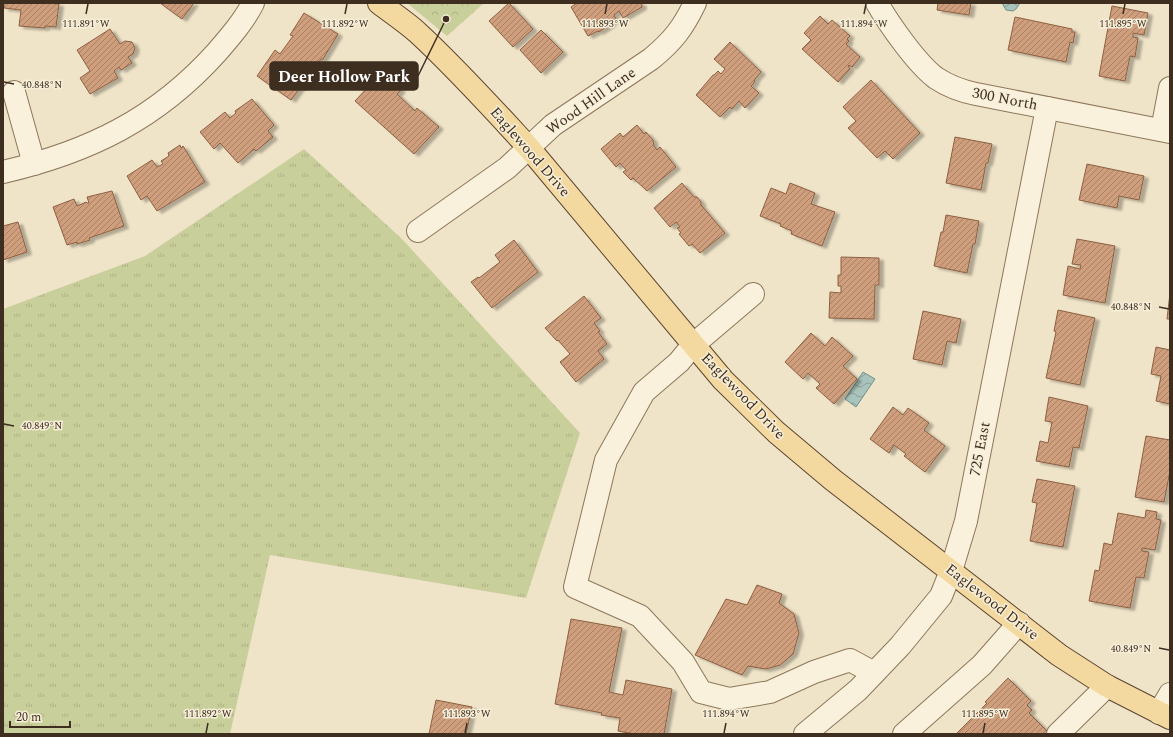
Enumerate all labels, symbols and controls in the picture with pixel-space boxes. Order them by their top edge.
text: 111.891°W [62,16,110,32]
text: 111.892°W [321,16,369,32]
text: 111.893°W [581,16,629,32]
text: 111.894°W [840,16,888,32]
text: 111.895°W [1099,16,1147,32]
street label: Wood Hill Lane [541,61,641,141]
callout: Deer Hollow Park [270,62,418,90]
text: Deer Hollow Park [278,65,410,89]
text: 40.848°N [22,77,62,93]
street label: 300 North [970,81,1040,117]
street label: Eaglewood Drive [484,102,576,202]
text: 40.848°N [1111,299,1151,315]
street label: Eaglewood Drive [695,347,791,445]
text: 40.849°N [22,418,62,434]
street label: 725 East [963,420,997,478]
street label: Eaglewood Drive [940,558,1044,646]
text: 40.849°N [1111,641,1151,657]
scale bar [10,703,70,729]
text: 111.892°W [184,706,232,722]
text: 111.893°W [443,706,491,722]
text: 111.894°W [702,706,750,722]
text: 111.895°W [961,706,1009,722]
text: 20 m [16,708,41,727]

